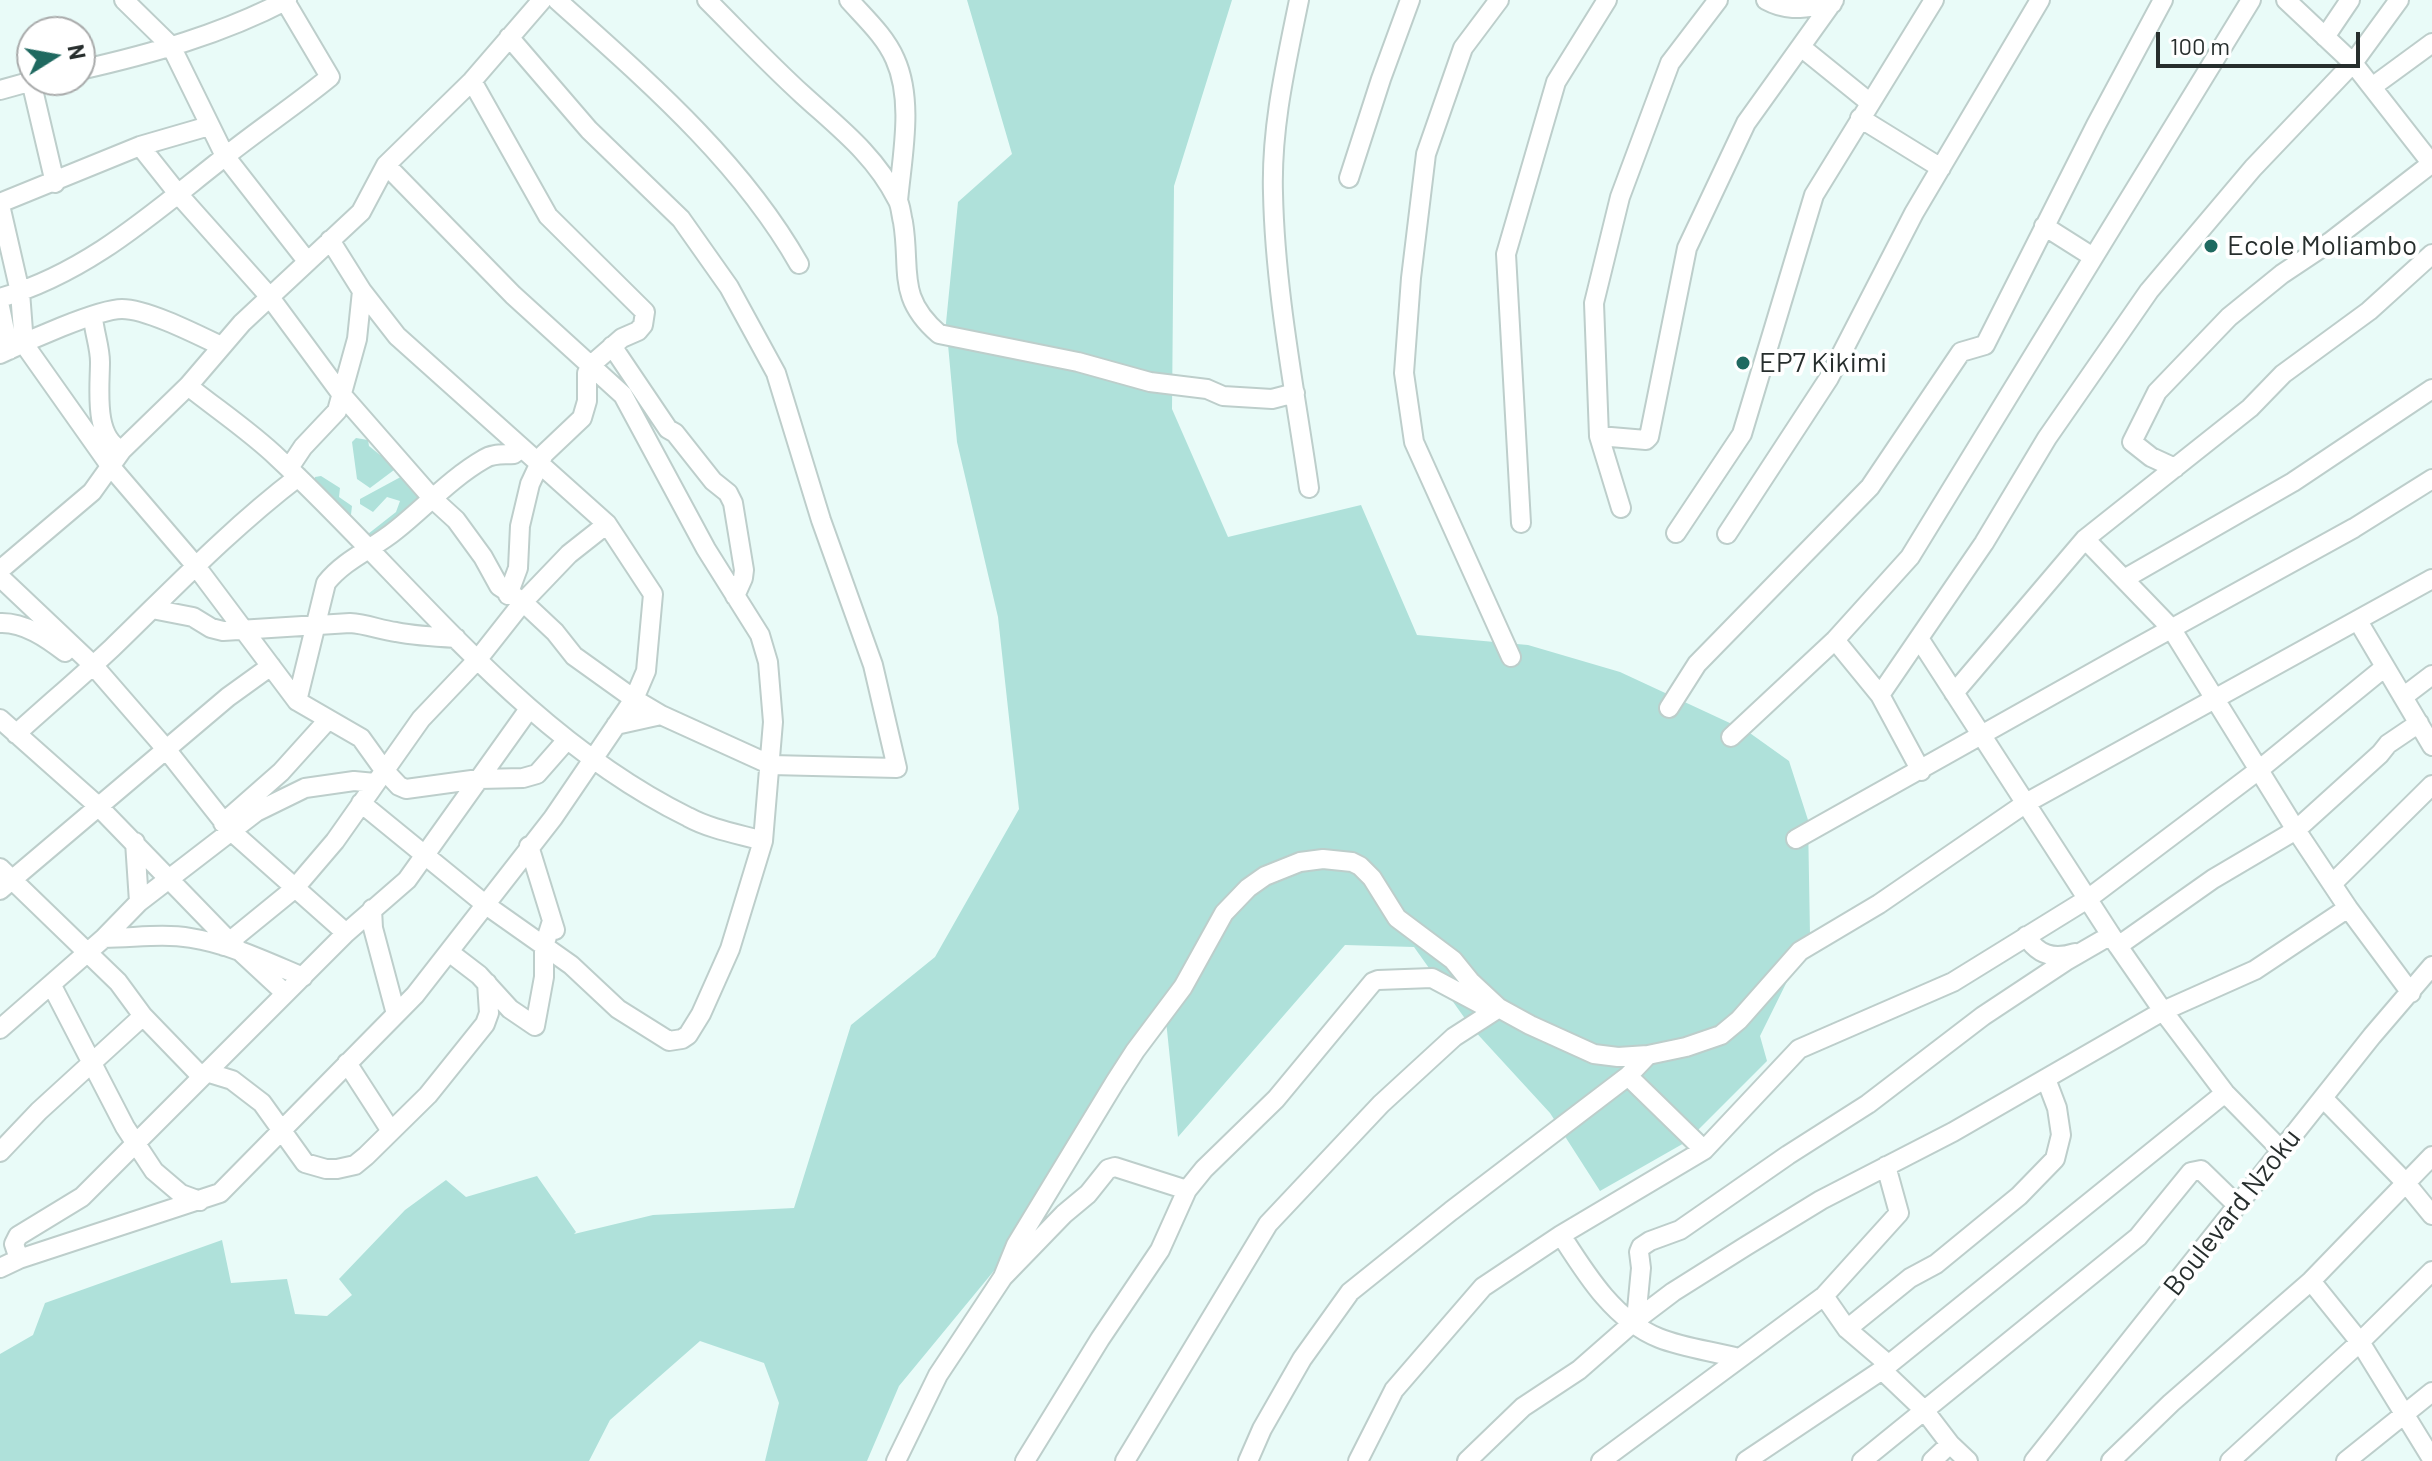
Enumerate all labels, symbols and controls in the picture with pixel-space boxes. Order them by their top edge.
north arrow [16,16,96,96]
scale bar [2160,16,2364,66]
text: 100 m [2170,31,2230,60]
text: N [63,42,92,61]
place label: Ecole Moliambo [2227,229,2417,263]
marker: Ecole Moliambo [2202,237,2220,255]
place label: EP7 Kikimi [1759,346,1887,380]
marker: EP7 Kikimi [1734,354,1752,372]
street label: Boulevard Nzoku [2156,1122,2308,1302]

